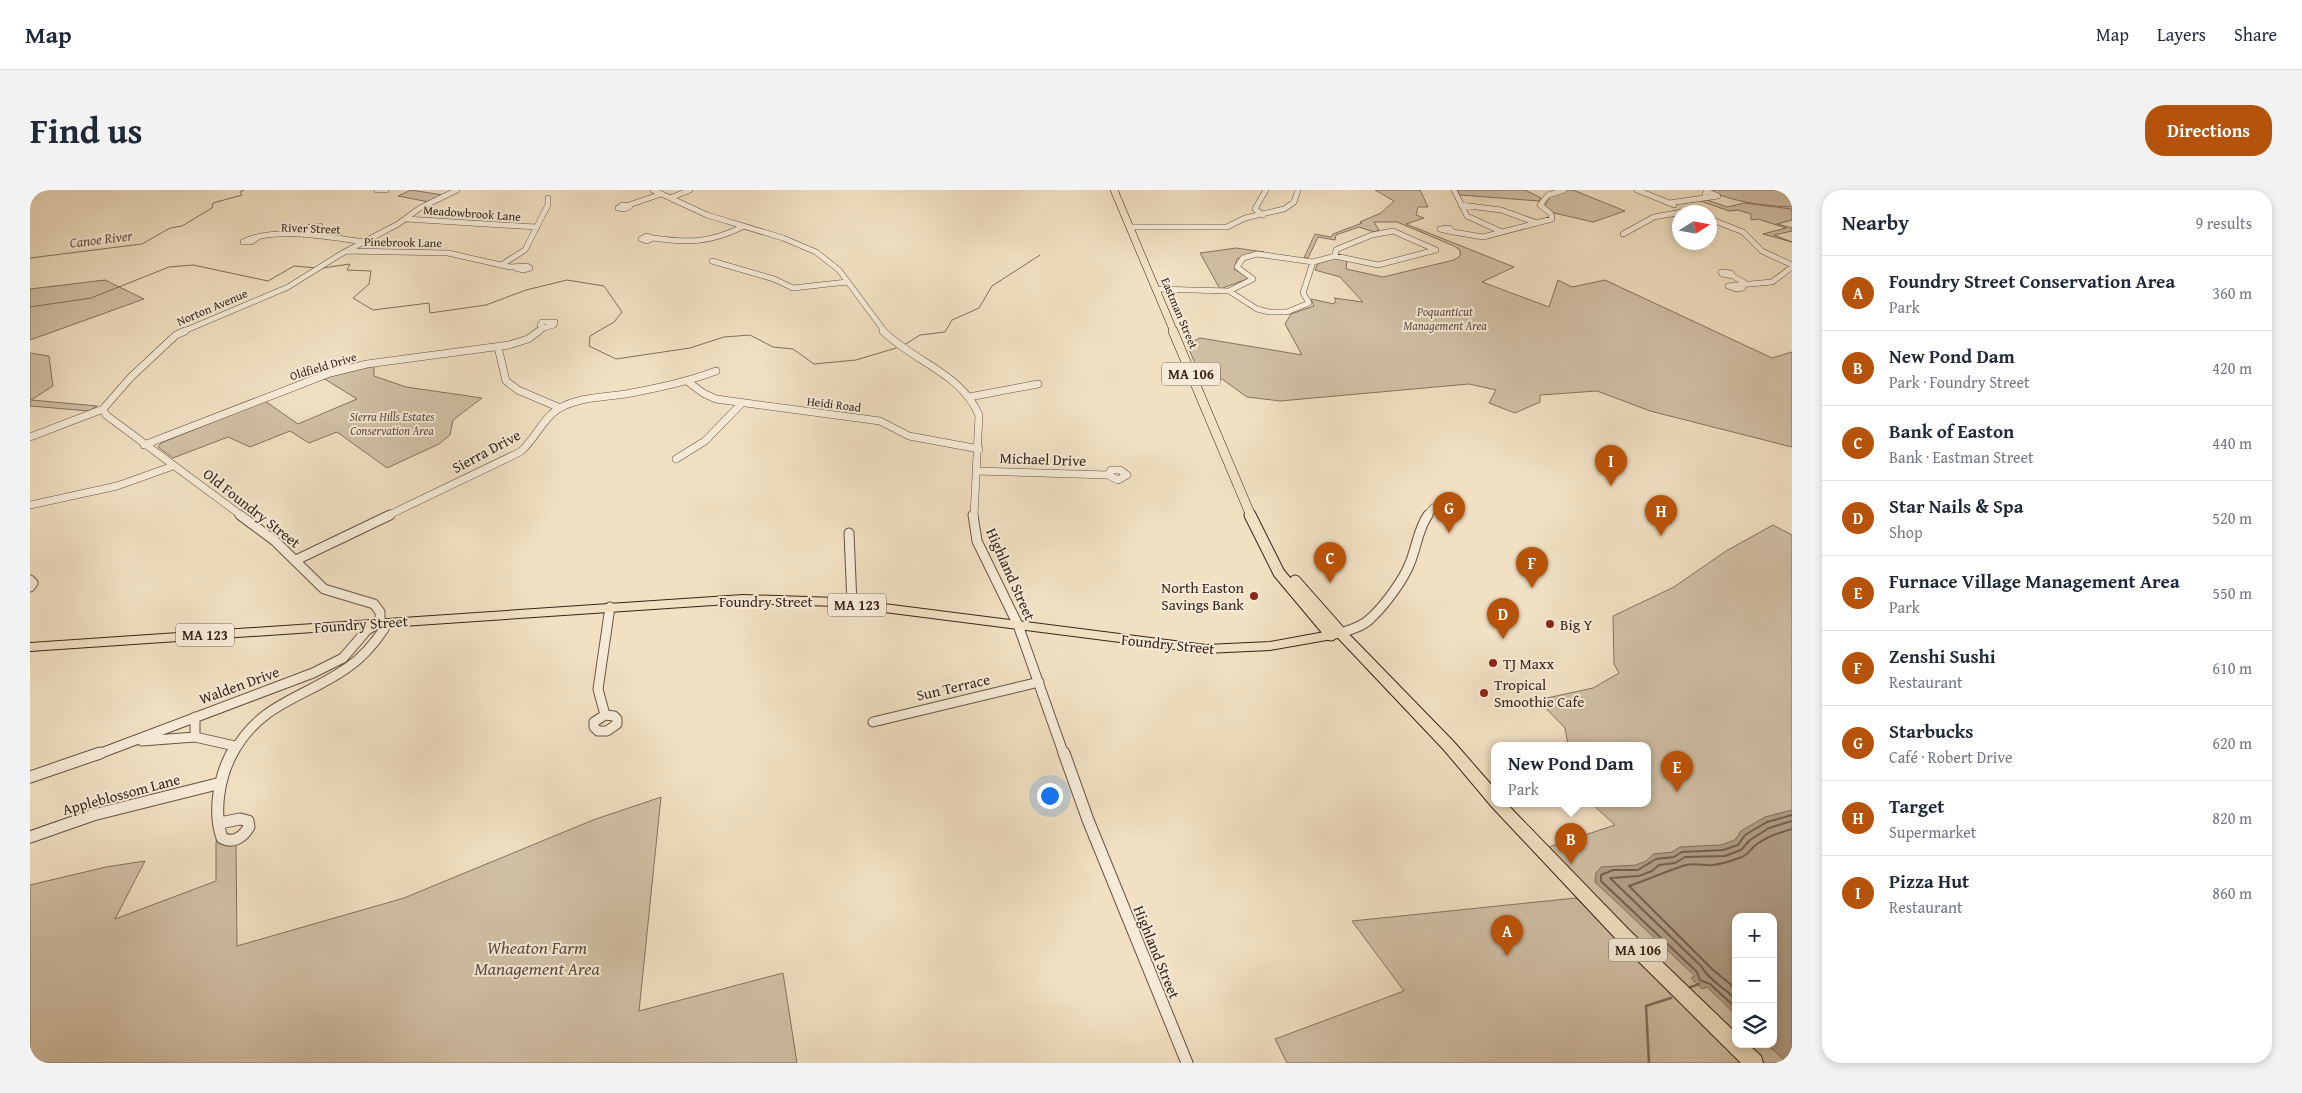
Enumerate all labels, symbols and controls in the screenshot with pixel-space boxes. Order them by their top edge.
text: Map [25,17,72,52]
text: Map [2096,21,2129,48]
text: Layers [2157,21,2206,48]
text: Share [2234,21,2277,48]
text: Find us [30,105,143,156]
button: Directions [2145,105,2272,156]
street label: Meadowbrook Lane [423,201,522,225]
north arrow [1672,205,1717,250]
text: Nearby [1842,207,1909,238]
text: 9 results [2195,211,2252,235]
street label: River Street [281,218,342,238]
water label: Canoe River [68,225,134,253]
street label: Pinebrook Lane [364,233,443,251]
text: Foundry Street Conservation Area [1889,267,2175,295]
street label: Eastman Street [1157,275,1203,352]
text: A [1853,281,1863,305]
text: 360 m [2212,281,2252,305]
street label: Norton Avenue [174,284,250,330]
text: Park [1889,295,1920,319]
park label: Poquanticut Management Area [1403,303,1487,334]
text: New Pond Dam [1889,342,2015,370]
street label: Oldfield Drive [287,348,359,384]
text: B [1853,356,1863,380]
text: 420 m [2212,356,2252,380]
road number: MA 106 [1162,362,1220,385]
text: Park · Foundry Street [1889,370,2030,394]
street label: Heidi Road [806,392,863,416]
park label: Sierra Hills Estates Conservation Area [349,408,435,439]
text: Bank of Easton [1889,417,2014,445]
street label: Sierra Drive [448,424,524,478]
text: C [1853,431,1863,455]
text: 440 m [2212,431,2252,455]
pin: I [1595,445,1627,486]
text: Bank · Eastman Street [1889,445,2034,469]
street label: Michael Drive [999,447,1087,471]
street label: Old Foundry Street [199,463,306,553]
pin: G [1433,492,1465,533]
text: Star Nails & Spa [1889,492,2023,520]
pin: H [1645,495,1677,536]
text: D [1853,506,1863,530]
text: 520 m [2212,506,2252,530]
text: Shop [1889,520,1923,544]
street label: Highland Street [981,524,1041,624]
pin: C [1314,542,1346,583]
pin: F [1516,547,1548,588]
text: Furnace Village Management Area [1889,567,2180,595]
place label: North Easton Savings Bank [1161,577,1245,615]
text: E [1854,581,1862,605]
text: 550 m [2212,581,2252,605]
marker: North Easton Savings Bank [1248,590,1260,602]
street label: Foundry Street [719,591,814,612]
road number: MA 123 [828,594,886,616]
text: Park [1889,595,1920,619]
pin: D [1487,598,1519,639]
street label: Foundry Street [313,610,409,638]
place label: Big Y [1560,614,1593,635]
marker: Big Y [1544,618,1556,630]
road number: MA 123 [176,624,234,646]
street label: Foundry Street [1120,629,1216,659]
text: Zenshi Sushi [1889,642,1996,670]
place label: TJ Maxx [1503,653,1554,674]
text: F [1854,656,1862,680]
text: 610 m [2212,656,2252,680]
marker: TJ Maxx [1487,657,1499,669]
street label: Walden Drive [196,661,282,709]
street label: Sun Terrace [914,668,992,706]
text: Restaurant [1889,670,1963,694]
place label: Tropical Smoothie Cafe [1494,674,1584,712]
marker: Tropical Smoothie Cafe [1478,687,1490,699]
text: Starbucks [1889,717,1973,745]
text: G [1853,731,1863,755]
text: 620 m [2212,731,2252,755]
popup [1491,742,1651,807]
text: Café · Robert Drive [1889,745,2012,769]
text: New Pond Dam [1508,749,1634,777]
pin: E [1661,751,1693,792]
street label: Appleblossom Lane [60,768,182,820]
text: Park [1508,777,1539,801]
your location [1037,783,1063,809]
text: Target [1889,792,1944,820]
text: H [1852,806,1864,830]
text: 820 m [2212,806,2252,830]
text: Supermarket [1889,820,1976,844]
pin: B [1555,823,1587,864]
text: Pizza Hut [1889,867,1969,895]
text: I [1855,881,1861,905]
text: 860 m [2212,881,2252,905]
text: Restaurant [1889,895,1963,919]
street label: Highland Street [1129,902,1186,1002]
map controls [1732,913,1777,1048]
button: + [1732,913,1777,958]
pin: A [1491,915,1523,956]
park label: Wheaton Farm Management Area [474,934,601,982]
road number: MA 106 [1609,938,1667,962]
button: − [1732,958,1777,1003]
button: layers [1732,1003,1777,1048]

